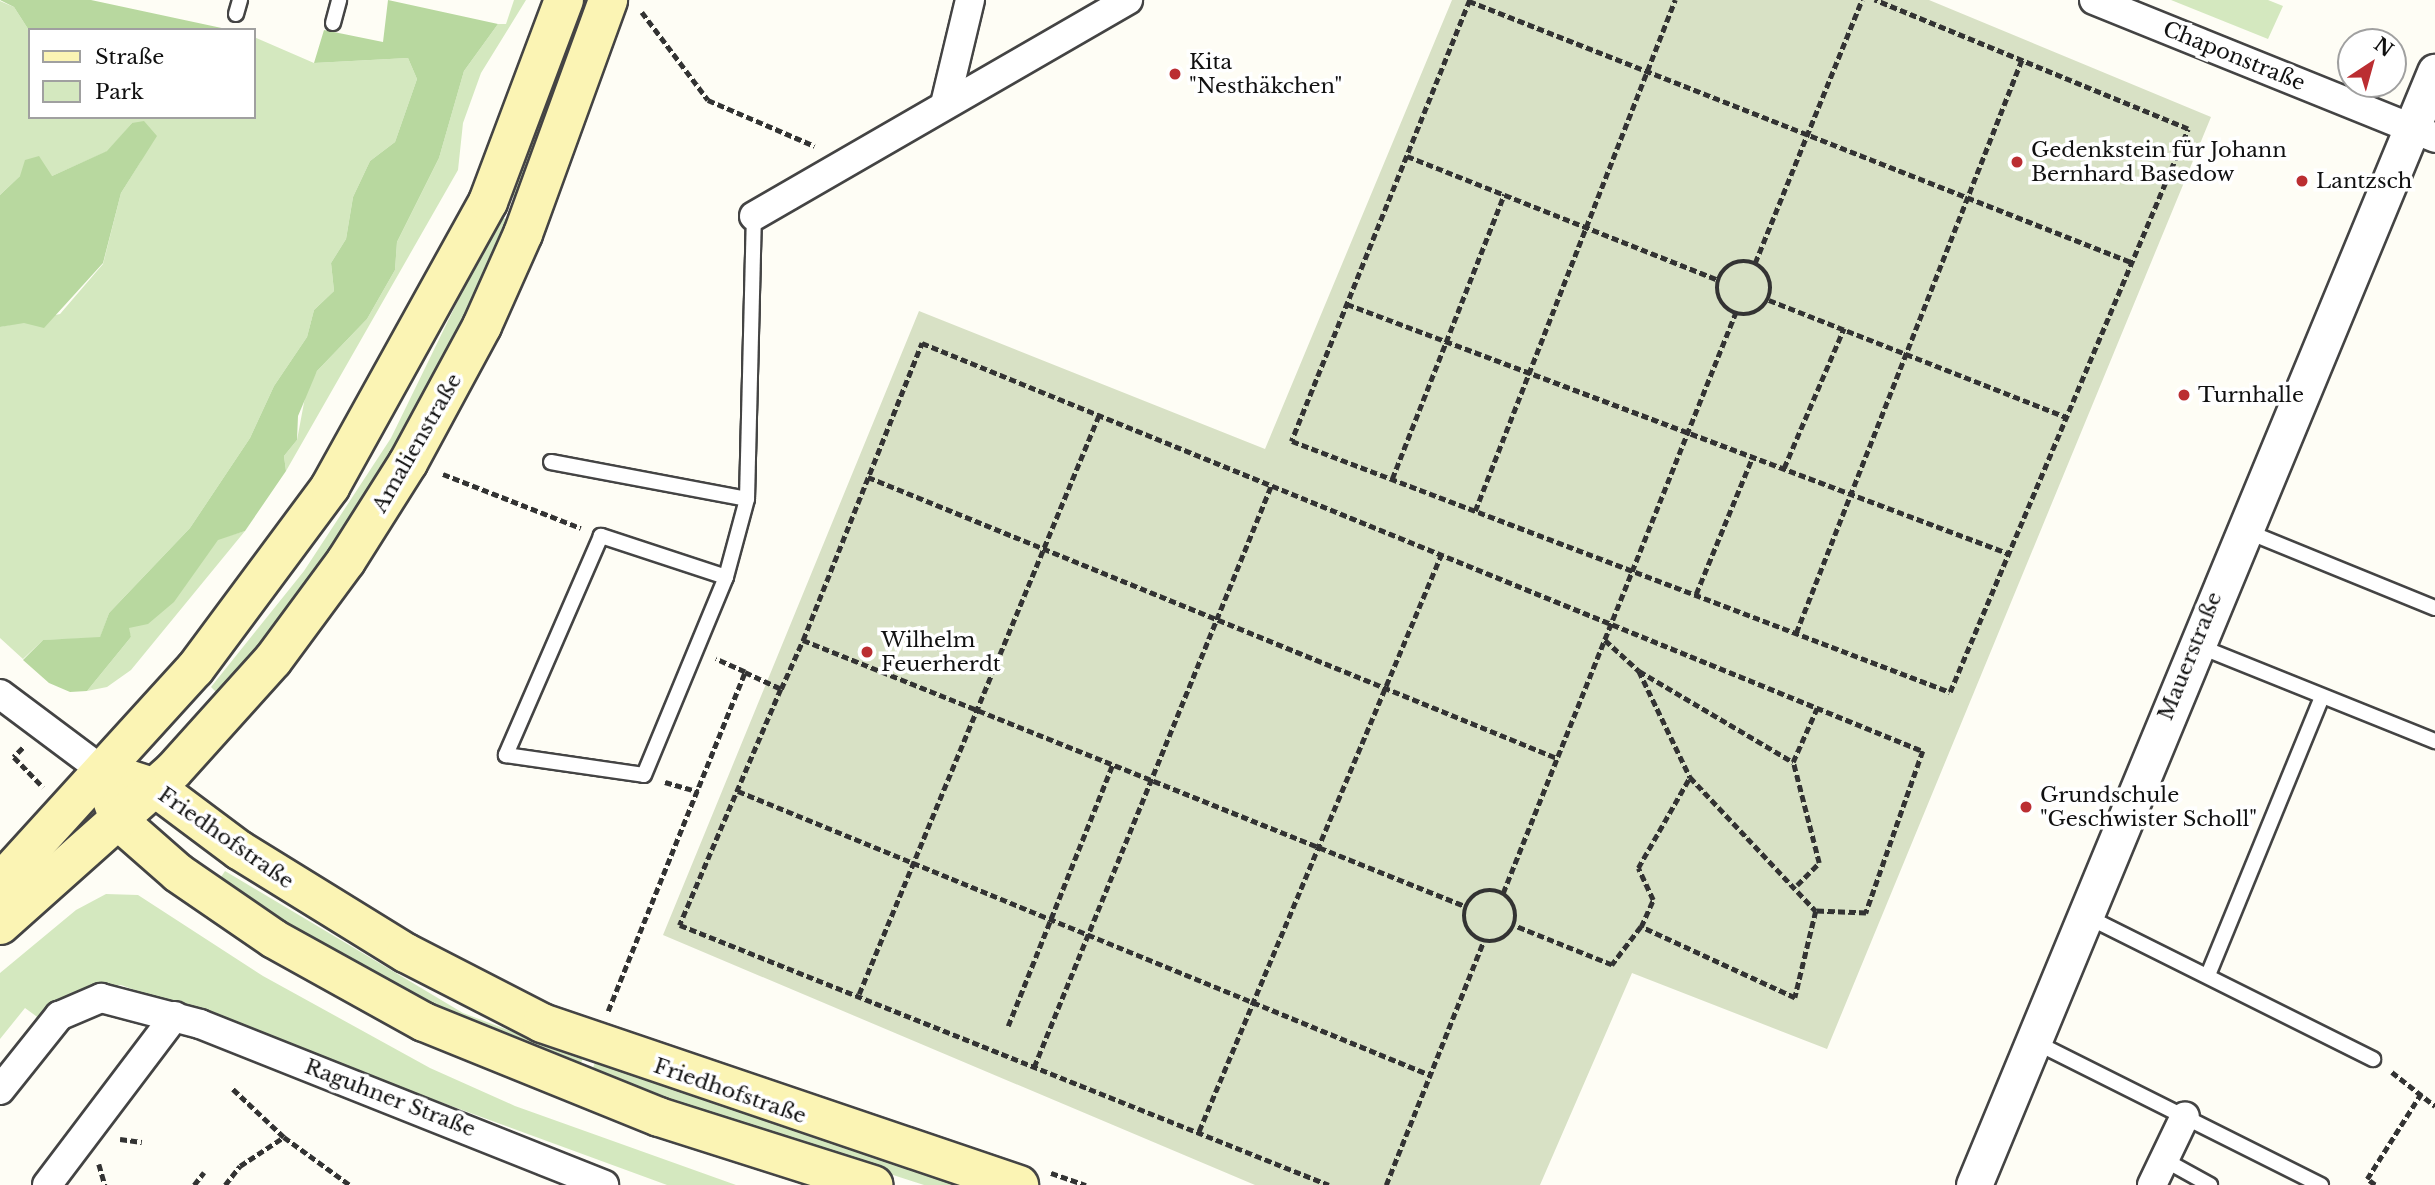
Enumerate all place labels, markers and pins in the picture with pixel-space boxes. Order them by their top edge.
place label: Kita "Nesthäkchen" [1189,49,1342,99]
marker: Kita "Nesthäkchen" [1167,66,1183,82]
place label: Gedenkstein für Johann Bernhard Basedow [2031,137,2287,187]
marker: Gedenkstein für Johann Bernhard Basedow [2009,154,2025,170]
place label: Lantzsch [2316,168,2412,194]
marker: Lantzsch [2294,173,2310,189]
place label: Turnhalle [2198,382,2304,408]
marker: Turnhalle [2176,387,2192,403]
place label: Wilhelm Feuerherdt [881,627,1001,677]
marker: Wilhelm Feuerherdt [859,644,875,660]
place label: Grundschule "Geschwister Scholl" [2040,782,2258,832]
marker: Grundschule "Geschwister Scholl" [2018,799,2034,815]

